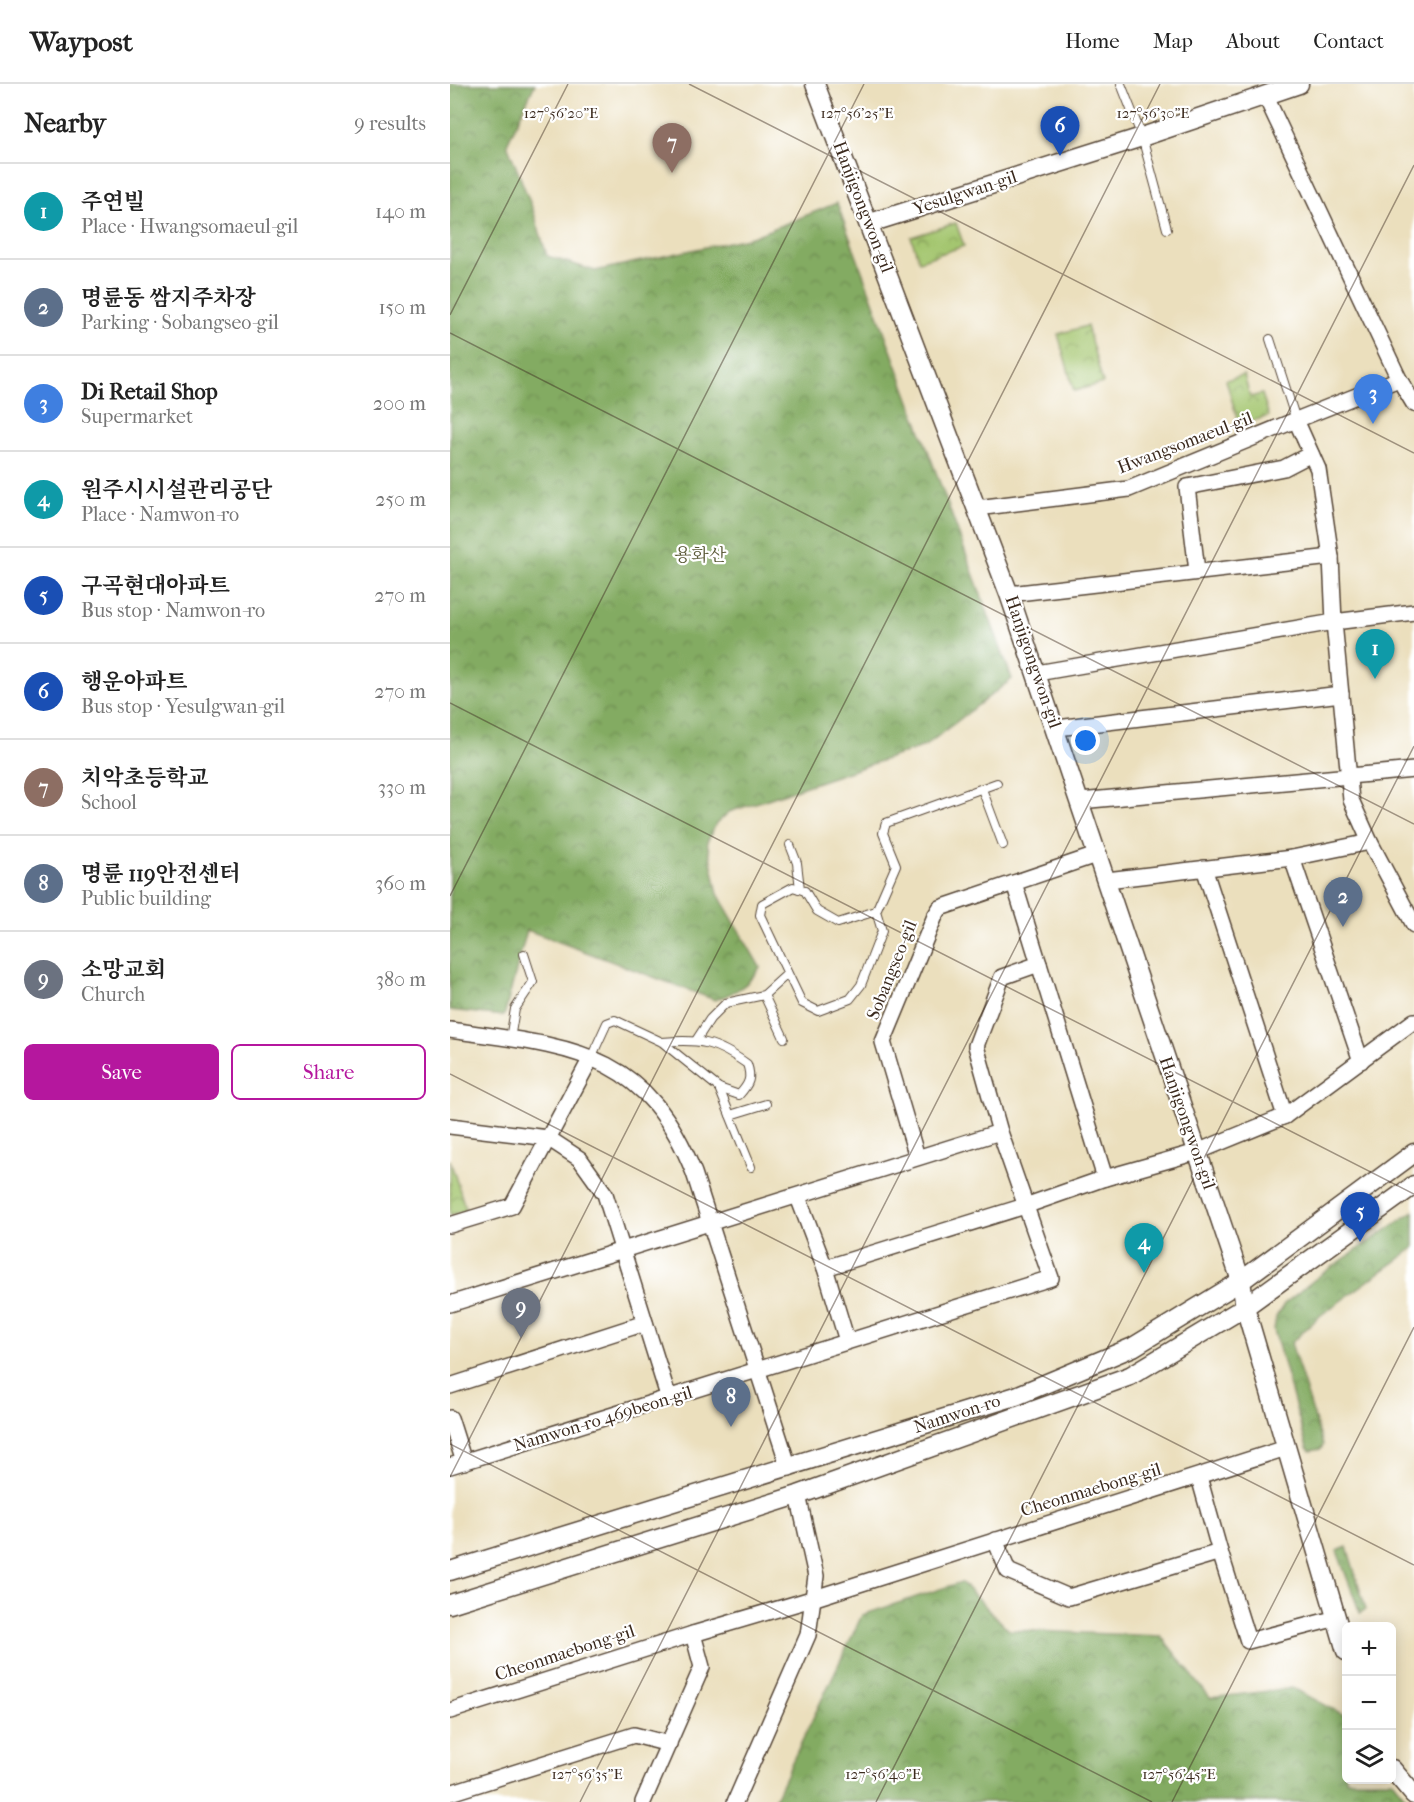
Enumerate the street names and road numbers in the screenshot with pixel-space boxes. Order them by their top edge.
street label: Hanjigongwon-gil [828,138,898,276]
street label: Yesulgwan-gil [909,166,1020,220]
street label: Hwangsomaeul-gil [1114,408,1256,478]
street label: Hanjigongwon-gil [1000,593,1066,731]
street label: Sobangseo-gil [862,917,922,1023]
street label: Hanjigongwon-gil [1154,1054,1220,1192]
street label: Namwon-ro 469beon-gil [511,1382,695,1456]
street label: Namwon-ro [911,1390,1003,1438]
street label: Cheonmaebong-gil [1018,1459,1164,1521]
street label: Cheonmaebong-gil [492,1620,638,1686]

